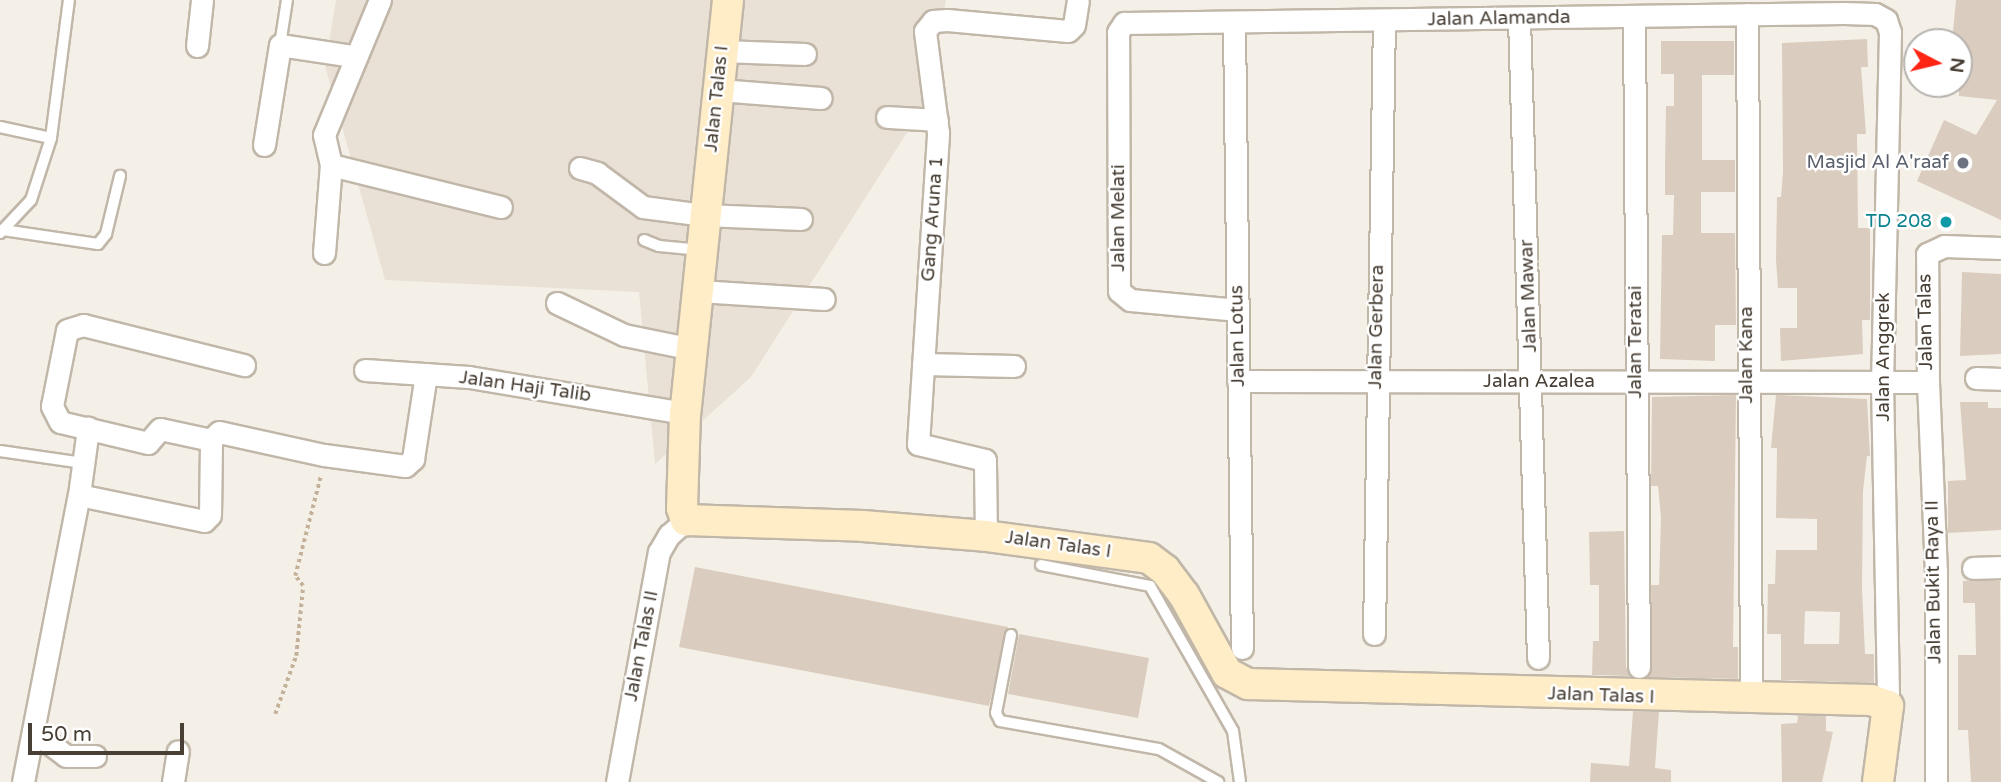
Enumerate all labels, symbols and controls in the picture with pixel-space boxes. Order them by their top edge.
street label: Jalan Alamanda [1427,6,1571,32]
north arrow [1903,28,1973,98]
street label: Jalan Talas I [700,45,734,153]
text: N [1945,56,1969,74]
place label: Masjid Al A'raaf [1807,152,1949,174]
marker: Masjid Al A'raaf [1955,155,1971,171]
street label: Gang Aruna 1 [917,156,949,282]
street label: Jalan Melati [1108,164,1130,272]
place label: TD 208 [1865,211,1932,233]
marker: TD 208 [1938,214,1954,230]
street label: Jalan Mawar [1516,239,1542,353]
street label: Jalan Gerbera [1365,265,1389,389]
street label: Jalan Talas [1914,273,1938,371]
street label: Jalan Lotus [1226,285,1250,387]
street label: Jalan Teratai [1625,286,1647,398]
street label: Jalan Anggrek [1873,292,1895,422]
street label: Jalan Kana [1736,306,1758,404]
street label: Jalan Haji Talib [457,366,593,408]
street label: Jalan Azalea [1483,371,1595,393]
street label: Jalan Bukit Raya II [1921,500,1947,664]
street label: Jalan Talas I [1003,526,1113,564]
street label: Jalan Talas II [620,589,664,703]
street label: Jalan Talas I [1547,683,1655,709]
scale bar [32,708,187,752]
text: 50 m [41,722,92,747]

